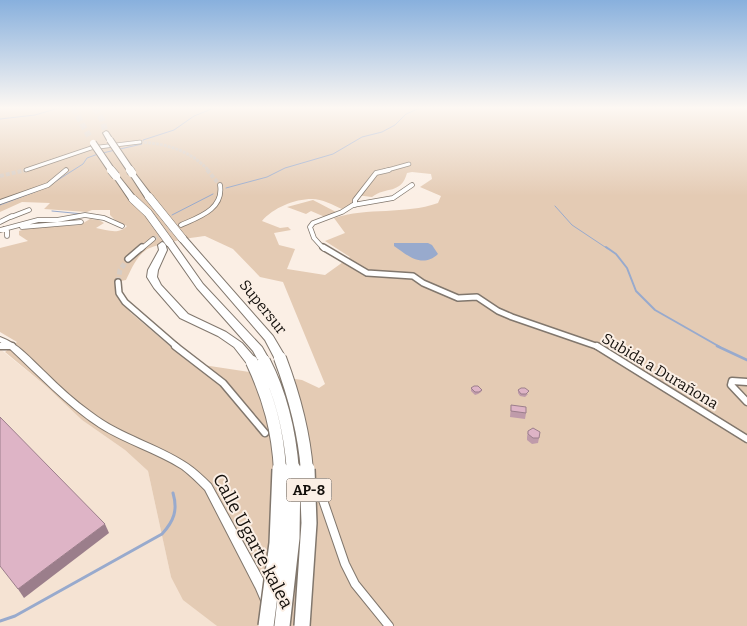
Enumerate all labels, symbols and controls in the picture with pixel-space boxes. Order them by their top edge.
street label: Supersur [236,276,291,338]
street label: Subida a Durañona [599,329,721,413]
street label: Calle Ugarte kalea [208,470,298,612]
road number: AP-8 [286,478,332,502]

